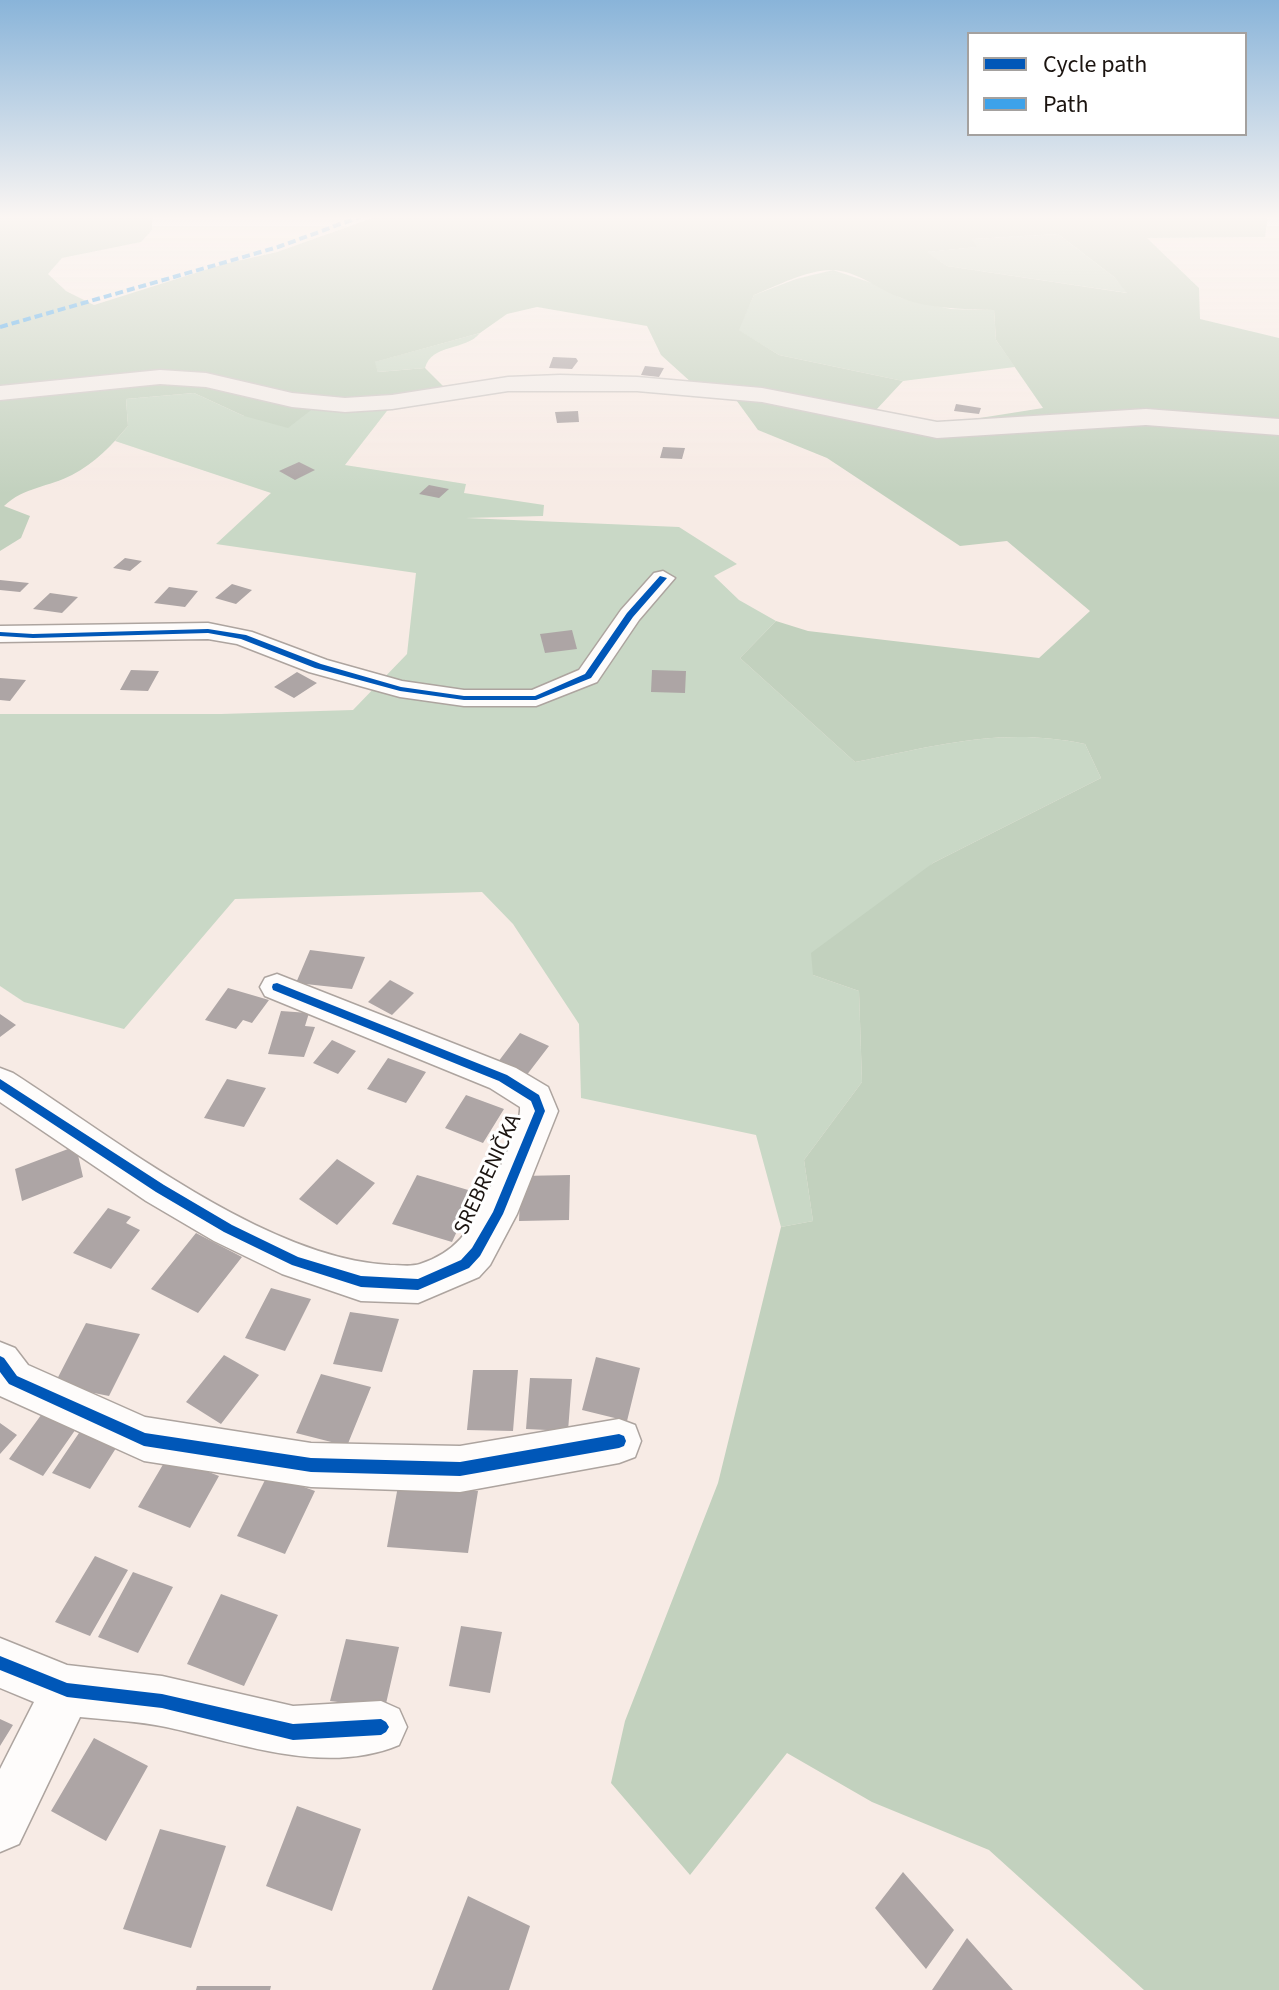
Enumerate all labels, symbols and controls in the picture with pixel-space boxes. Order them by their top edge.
legend [967,32,1247,136]
text: Cycle path [1043,47,1147,82]
text: Path [1043,87,1089,122]
street label: SREBRENIČKA [450,1111,528,1239]

